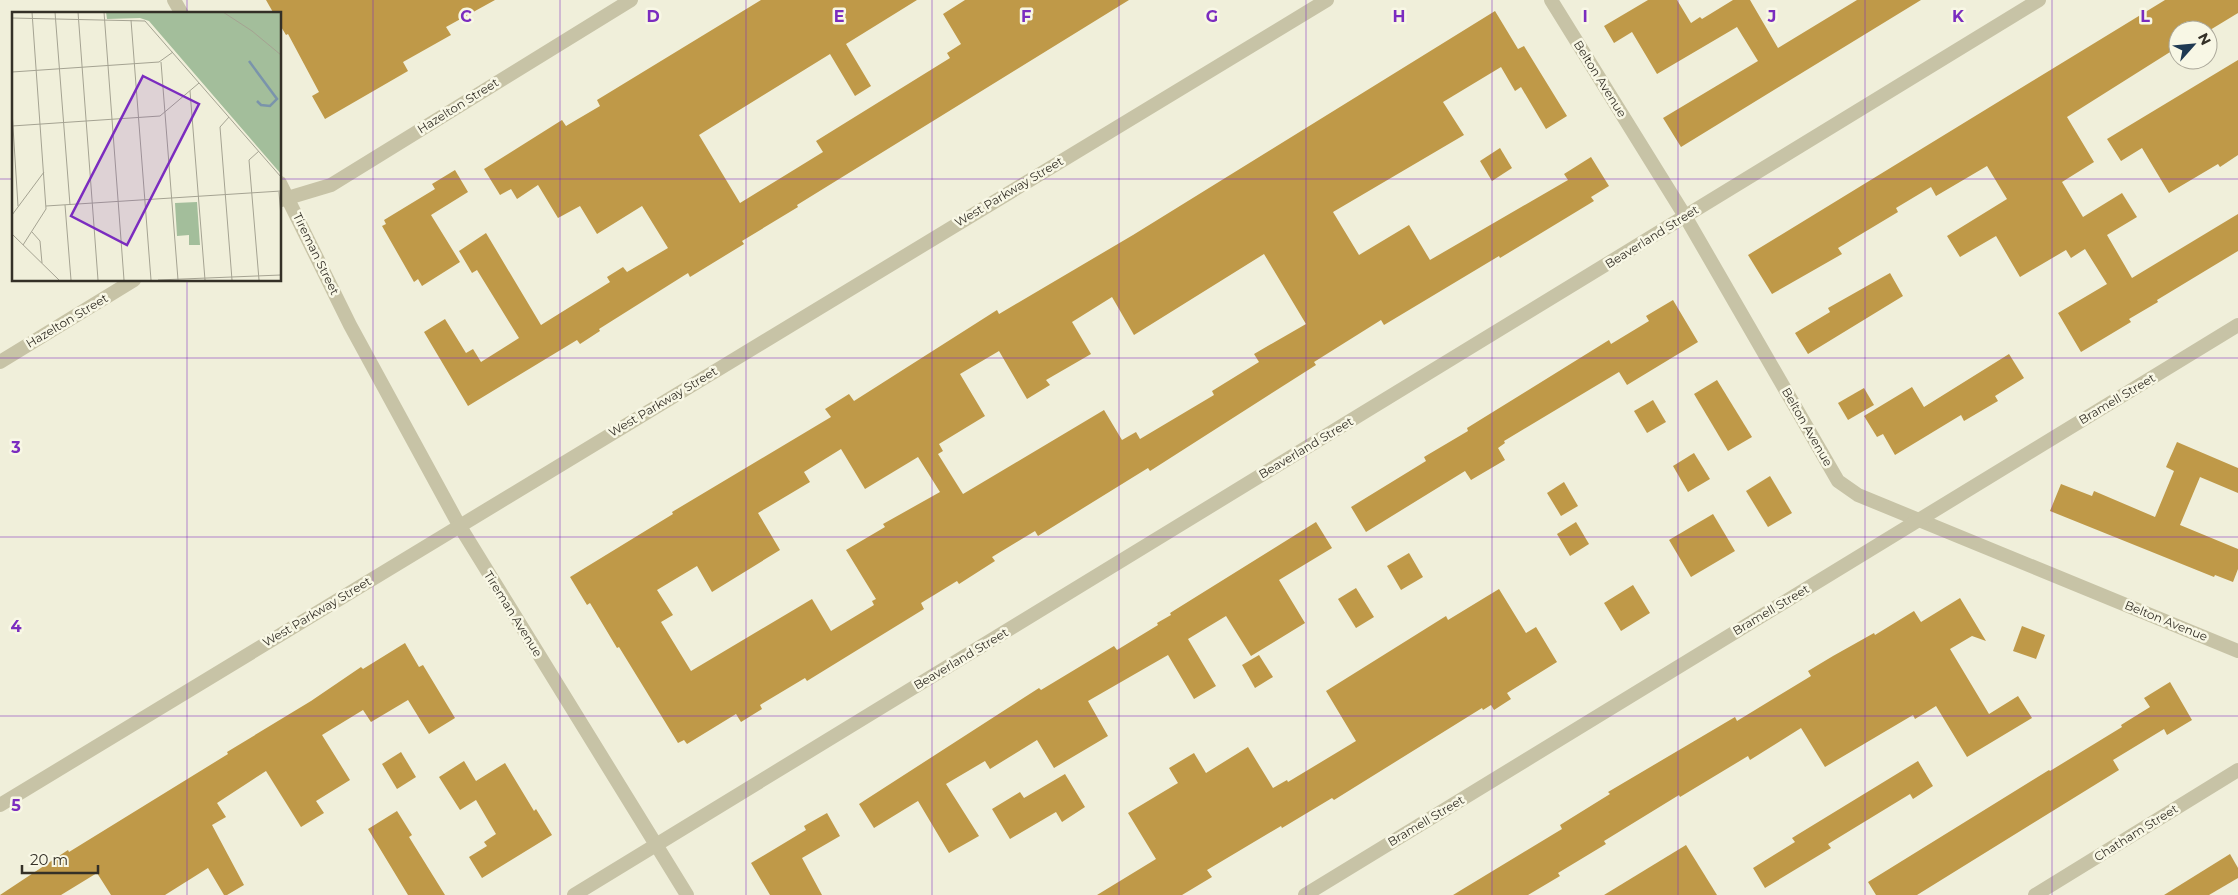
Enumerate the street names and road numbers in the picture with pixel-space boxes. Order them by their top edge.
street label: Belton Avenue [1571,37,1630,120]
street label: Hazelton Street [414,75,501,137]
street label: West Parkway Street [952,153,1066,230]
street label: Beaverland Street [1602,202,1701,271]
street label: Tireman Street [290,210,343,297]
street label: Hazelton Street [23,290,111,351]
street label: West Parkway Street [606,363,720,440]
street label: Bramell Street [2076,370,2158,427]
street label: Belton Avenue [1779,385,1836,469]
street label: Beaverland Street [1256,413,1356,482]
street label: Tireman Avenue [481,568,546,659]
street label: West Parkway Street [260,573,374,650]
street label: Bramell Street [1730,581,1812,638]
street label: Belton Avenue [2123,597,2210,644]
street label: Beaverland Street [911,624,1011,693]
street label: Bramell Street [1385,792,1467,849]
street label: Chatham Street [2091,801,2180,864]

